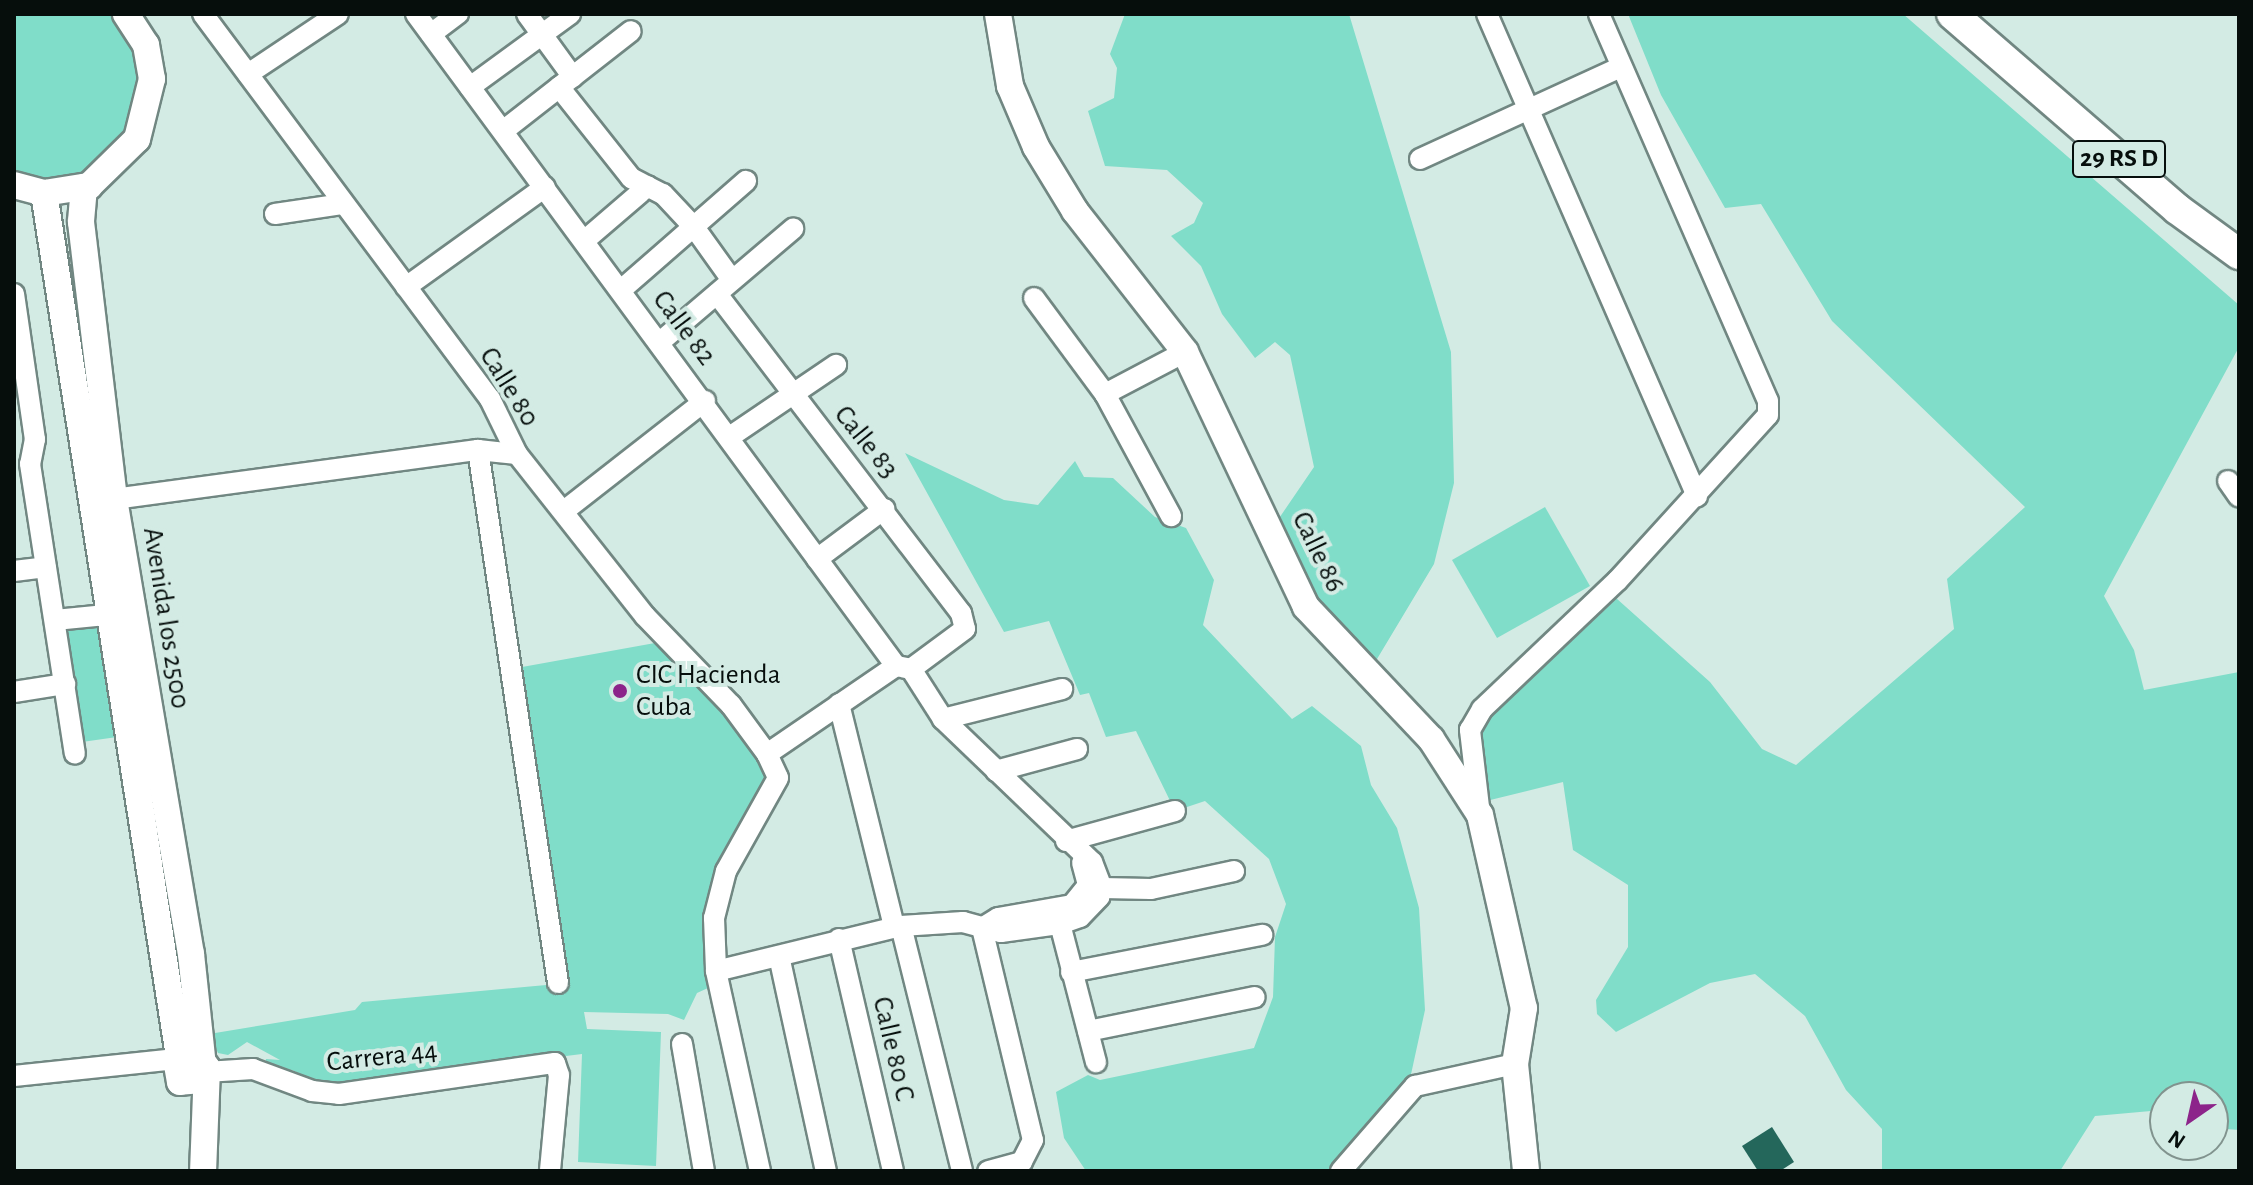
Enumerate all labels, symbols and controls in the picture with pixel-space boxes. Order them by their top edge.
road number: 29 RS D [2071,137,2167,181]
street label: Calle 82 [645,284,723,372]
street label: Calle 80 [472,341,546,433]
street label: Calle 83 [827,399,905,485]
street label: Calle 86 [1284,506,1352,598]
street label: Avenida los 2500 [135,525,197,711]
place label: CIC Hacienda Cuba [636,658,781,724]
marker: CIC Hacienda Cuba [611,682,629,700]
street label: Calle 80 C [865,994,921,1104]
street label: Carrera 44 [325,1034,439,1080]
north arrow [2149,1081,2229,1161]
text: N [2164,1126,2189,1153]

